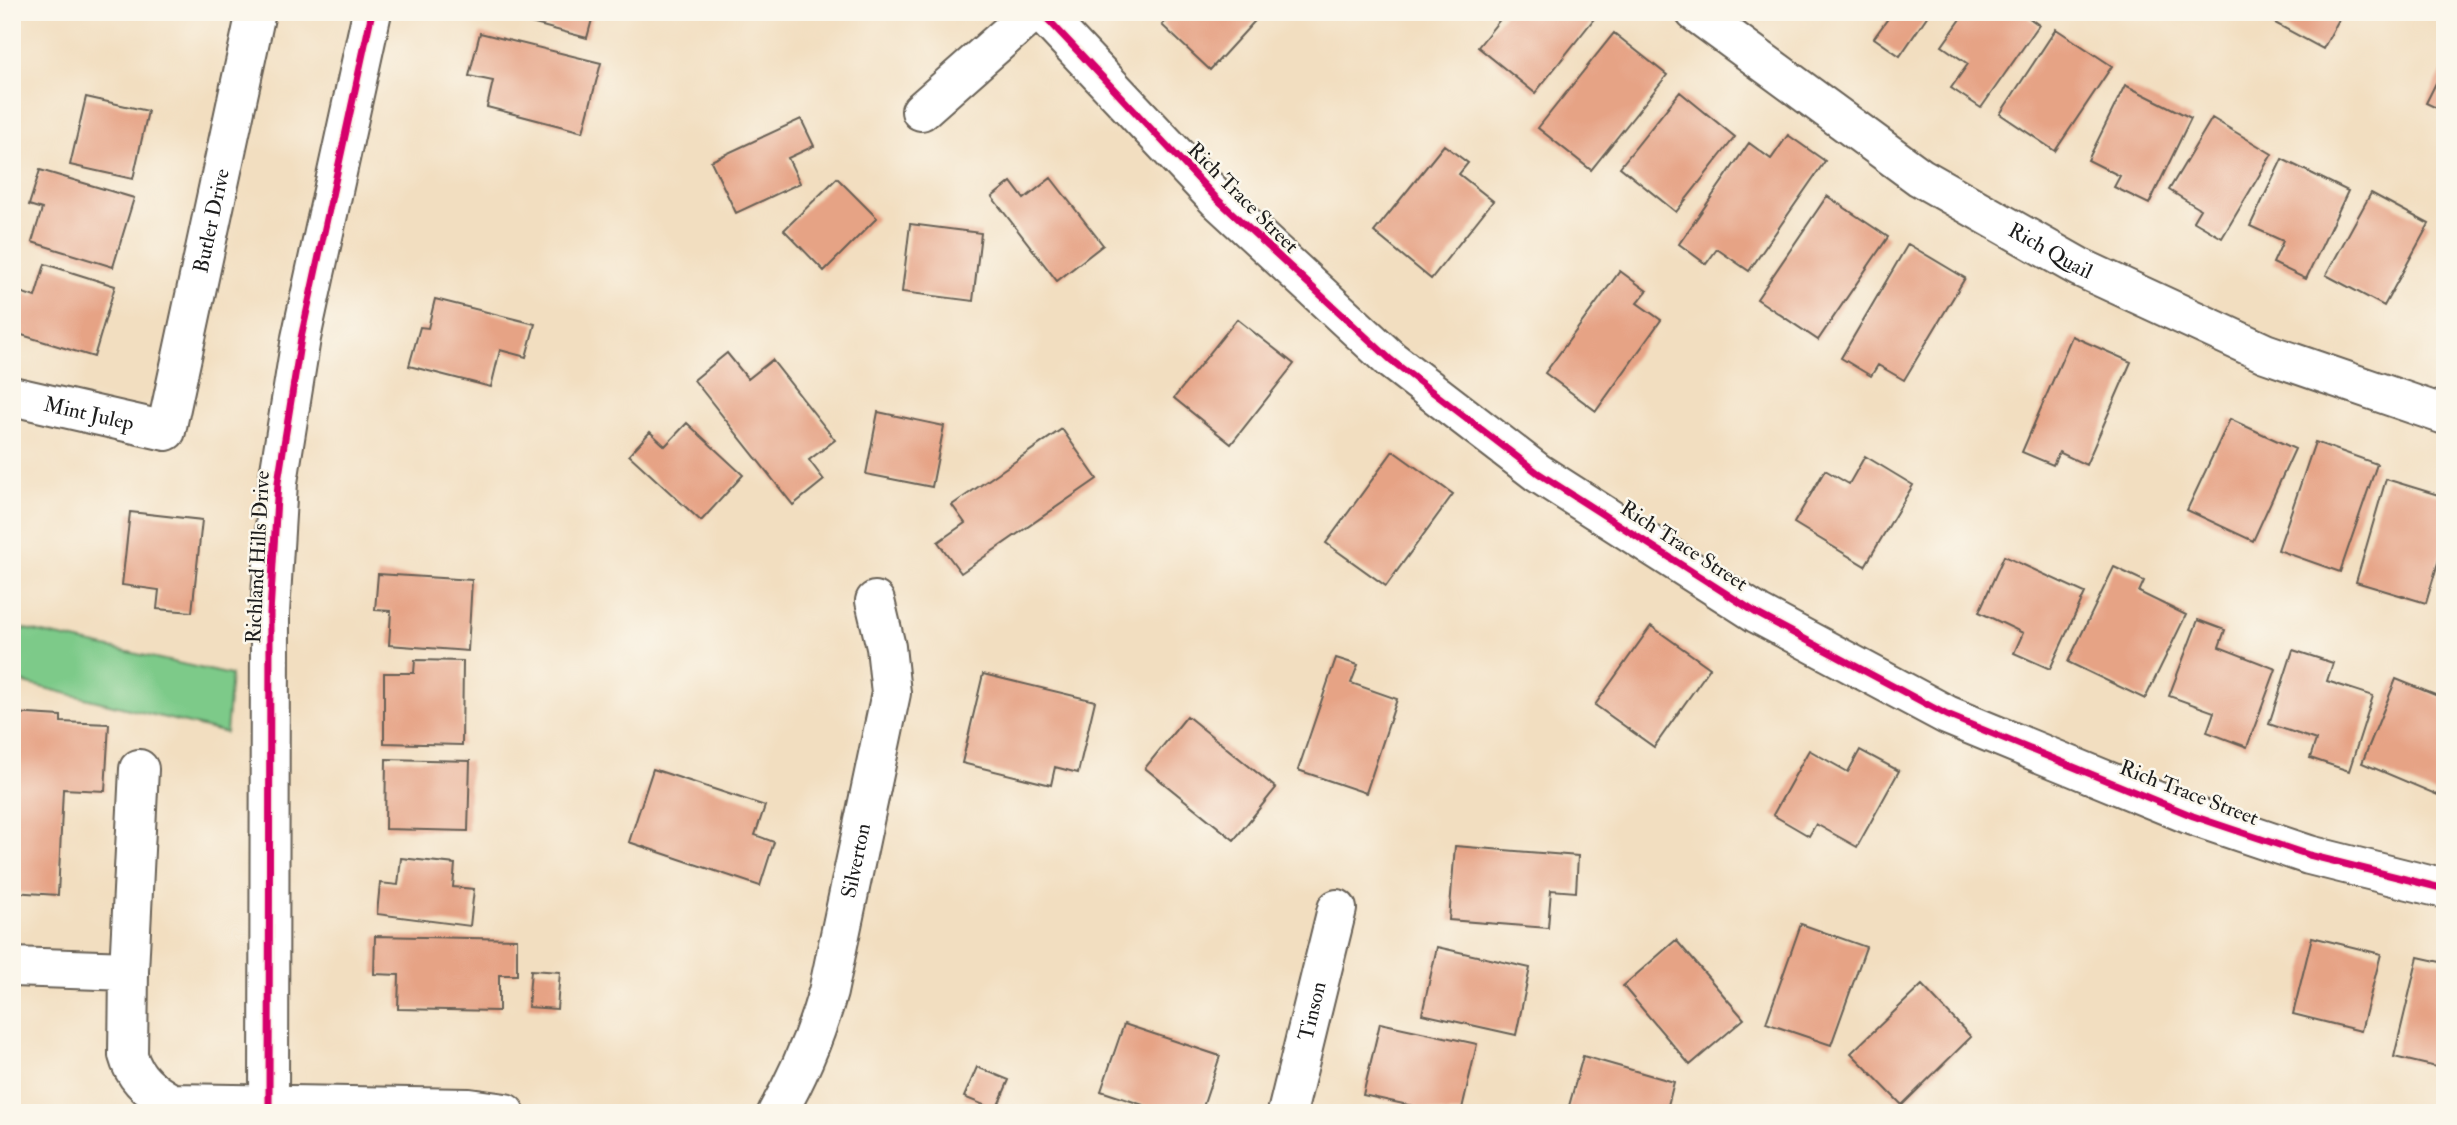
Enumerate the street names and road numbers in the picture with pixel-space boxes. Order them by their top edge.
street label: Rich Trace Street [1182,137,1304,259]
street label: Butler Drive [187,166,236,275]
street label: Rich Quail [2004,216,2098,285]
street label: Mint Julep [41,390,137,437]
street label: Richland Hills Drive [240,470,276,644]
street label: Rich Trace Street [1615,495,1753,597]
street label: Rich Trace Street [2116,754,2262,832]
street label: Silverton [835,821,877,900]
street label: Tinson [1292,979,1332,1043]

